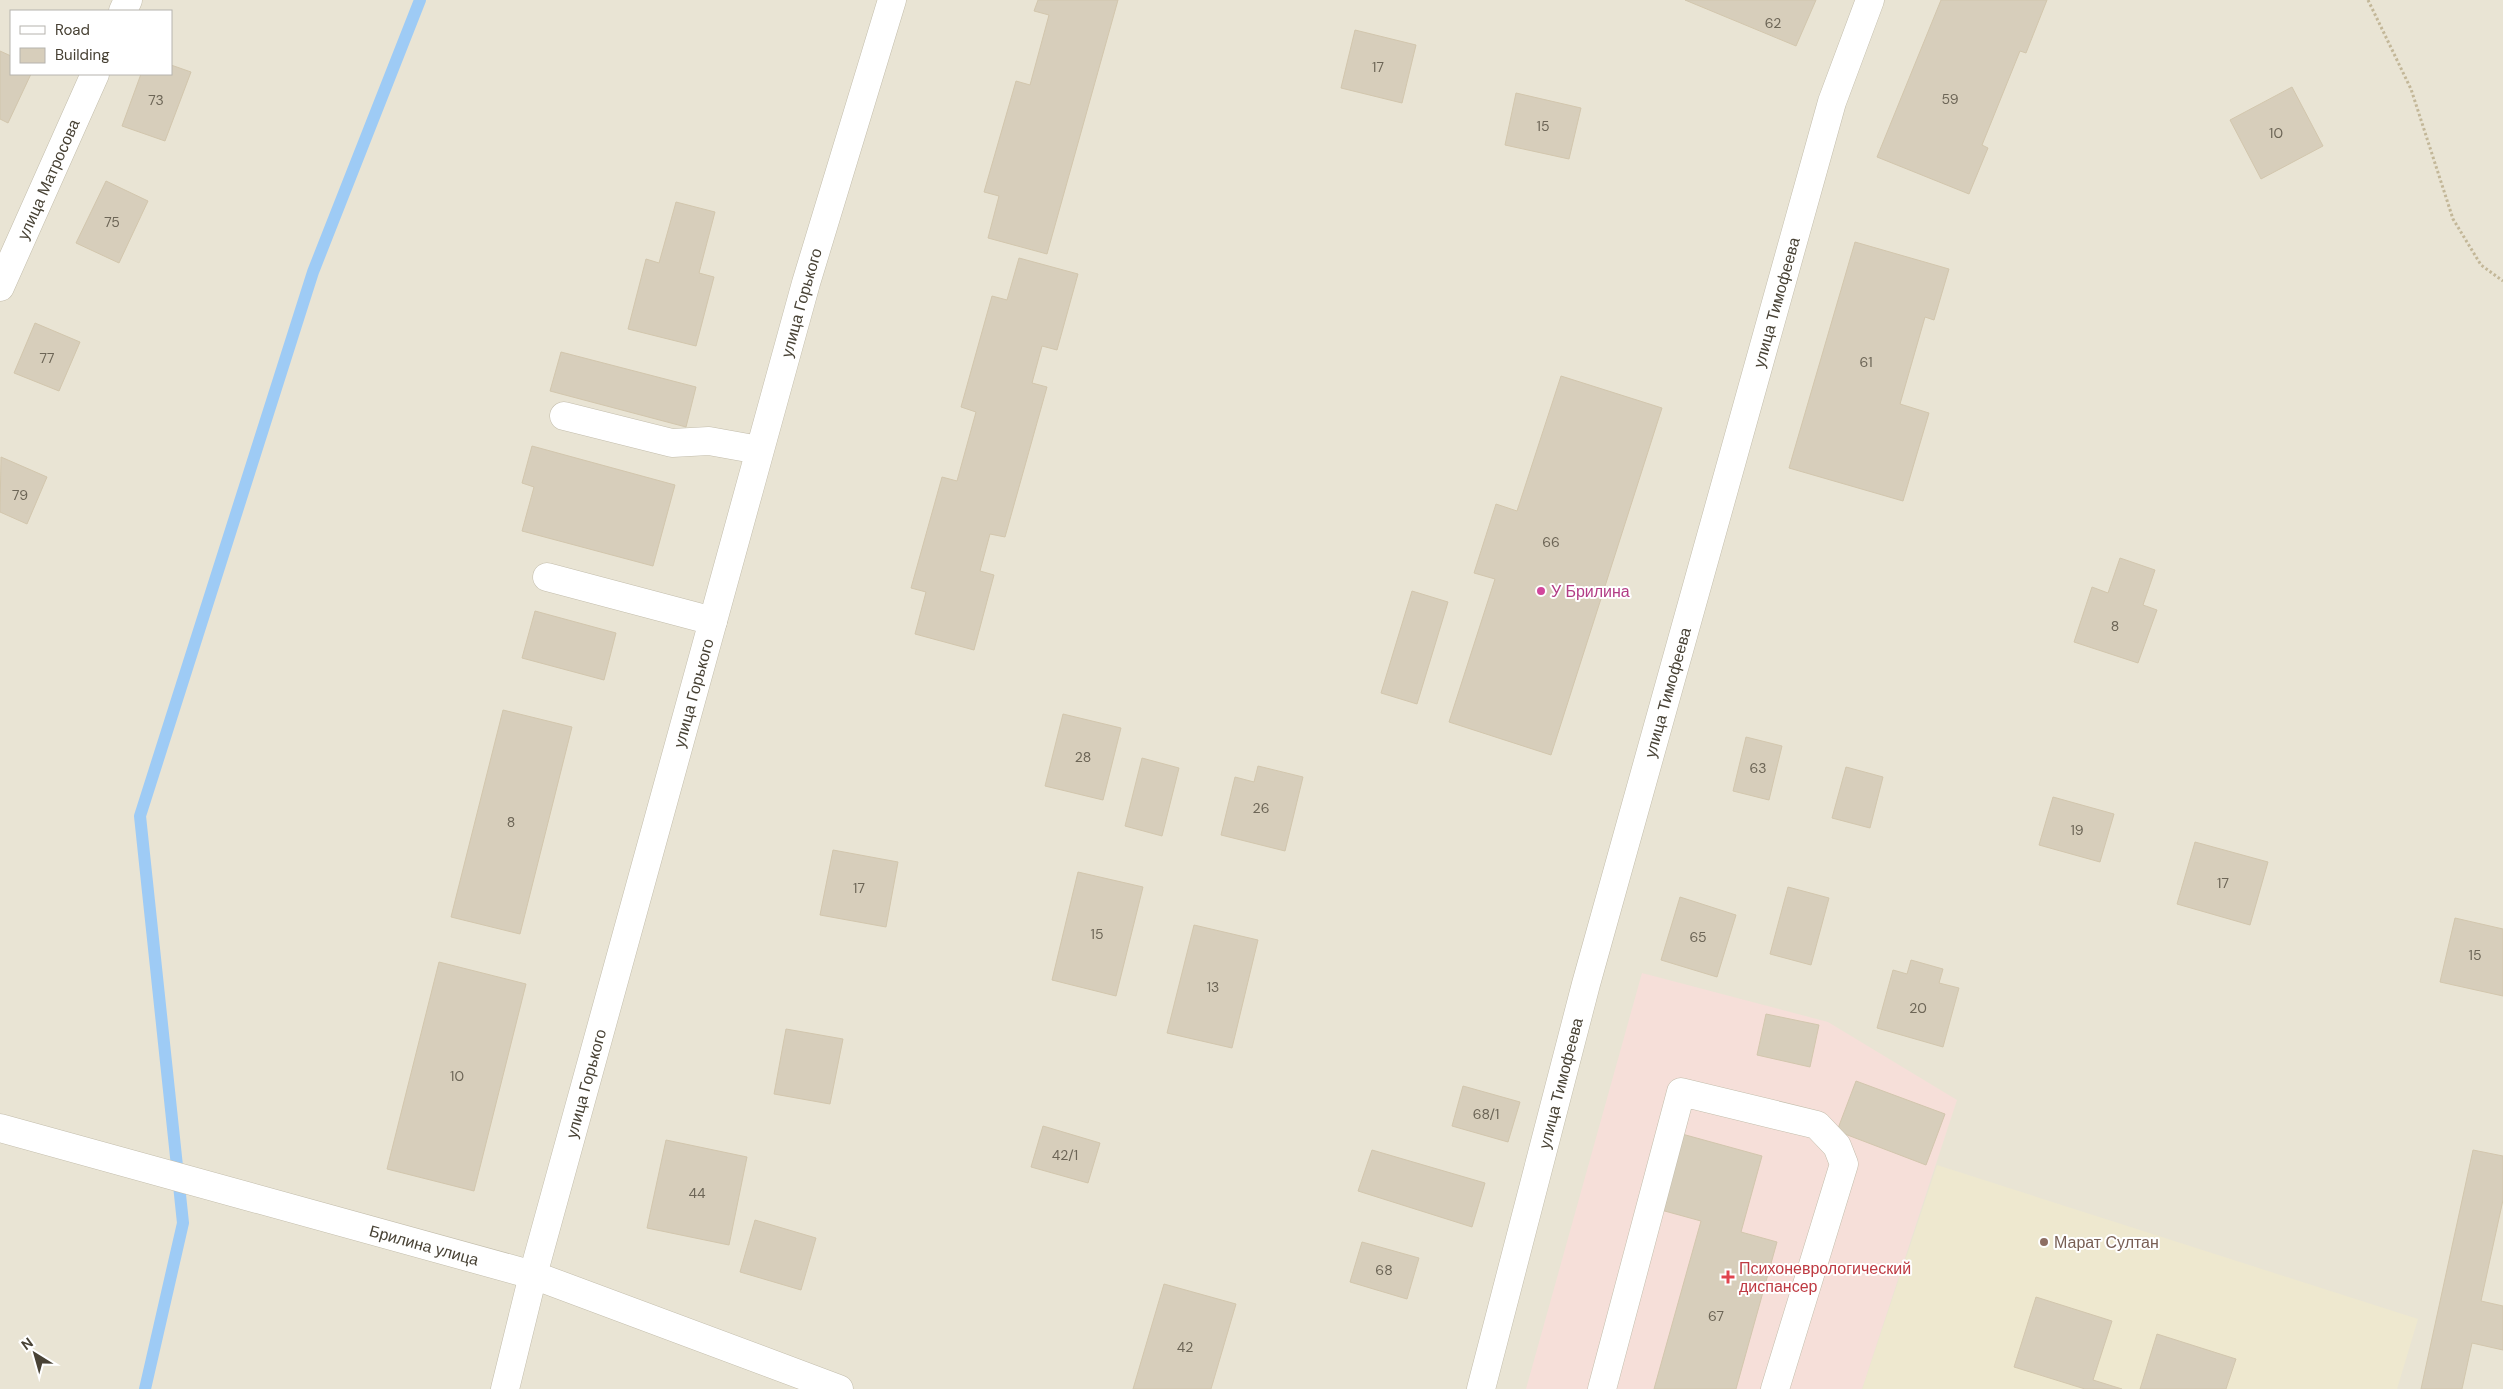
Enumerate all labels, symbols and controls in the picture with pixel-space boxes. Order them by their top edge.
legend [10,10,172,75]
house number: 62 [1765,14,1781,32]
text: Road [55,20,90,40]
text: Building [55,45,110,65]
house number: 17 [1372,58,1384,76]
house number: 59 [1942,90,1959,108]
house number: 73 [148,91,164,109]
street label: улица Матросова [12,116,85,243]
house number: 15 [1537,117,1549,135]
house number: 10 [2269,124,2283,142]
house number: 75 [104,213,120,231]
street label: улица Тимофеева [1748,235,1805,370]
street label: улица Горького [776,246,827,360]
house number: 77 [40,349,54,367]
house number: 61 [1859,353,1873,371]
house number: 79 [12,486,28,504]
house number: 66 [1542,533,1560,551]
place label: У Брилина [1551,581,1630,602]
marker: У Брилина [1535,585,1547,597]
house number: 8 [2111,617,2119,635]
street label: улица Тимофеева [1640,625,1696,760]
street label: улица Горького [669,636,719,750]
house number: 28 [1075,748,1091,766]
house number: 63 [1749,759,1767,777]
house number: 26 [1253,799,1269,817]
house number: 8 [507,813,515,831]
house number: 19 [2070,821,2084,839]
house number: 17 [2217,874,2229,892]
house number: 17 [853,879,865,897]
house number: 15 [1091,925,1103,943]
house number: 65 [1689,928,1707,946]
house number: 15 [2469,946,2481,964]
house number: 13 [1207,978,1219,996]
house number: 20 [1909,999,1927,1017]
street label: улица Тимофеева [1534,1015,1588,1151]
street label: улица Горького [561,1027,611,1141]
house number: 10 [450,1067,464,1085]
house number: 68/1 [1473,1105,1499,1123]
house number: 42/1 [1052,1146,1078,1164]
house number: 44 [689,1184,706,1202]
street label: Брилина улица [367,1220,481,1271]
place label: Марат Султан [2054,1232,2159,1253]
marker: Марат Султан [2038,1236,2050,1248]
place label: Психоневрологический диспансер [1739,1258,1911,1297]
house number: 68 [1375,1261,1393,1279]
marker: Психоневрологический диспансер [1721,1270,1735,1284]
house number: 67 [1708,1307,1724,1325]
north arrow [10,1329,60,1379]
text: N [18,1333,37,1354]
house number: 42 [1177,1338,1193,1356]

